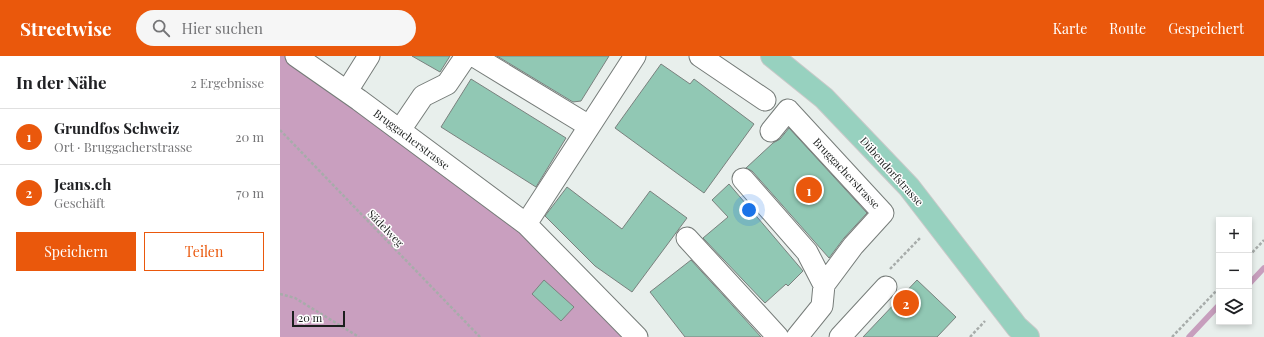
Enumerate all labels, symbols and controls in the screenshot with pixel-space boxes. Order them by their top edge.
search box [136,10,416,46]
text: Streetwise [20,15,112,41]
icon: search [150,17,172,39]
text: Hier suchen [182,18,263,38]
text: Karte [1053,19,1087,38]
text: Route [1109,19,1146,38]
text: Gespeichert [1168,19,1244,38]
text: In der Nähe [16,71,107,93]
text: 2 Ergebnisse [190,74,264,91]
street label: Bruggacherstrasse [371,105,454,173]
text: Grundfos Schweiz [54,118,179,138]
text: 1 [27,128,31,145]
text: 20 m [235,128,264,145]
street label: Dübendorfstrasse [857,133,927,209]
street label: Bruggacherstrasse [810,134,884,212]
text: Ort · Bruggacherstrasse [54,138,192,155]
text: Jeans.ch [54,174,111,194]
pin: 1 [796,175,822,205]
text: 2 [26,184,32,201]
text: 70 m [236,184,264,201]
text: Geschäft [54,194,105,211]
your location [739,200,759,220]
street label: Sädelweg [365,206,408,250]
map controls [1216,217,1252,325]
button: + [1216,217,1252,253]
button: Speichern [16,232,136,271]
button: Teilen [144,232,264,271]
button: − [1216,253,1252,289]
pin: 2 [893,288,919,318]
button: layers [1216,289,1252,325]
scale bar [292,309,345,328]
text: 20 m [298,310,322,325]

